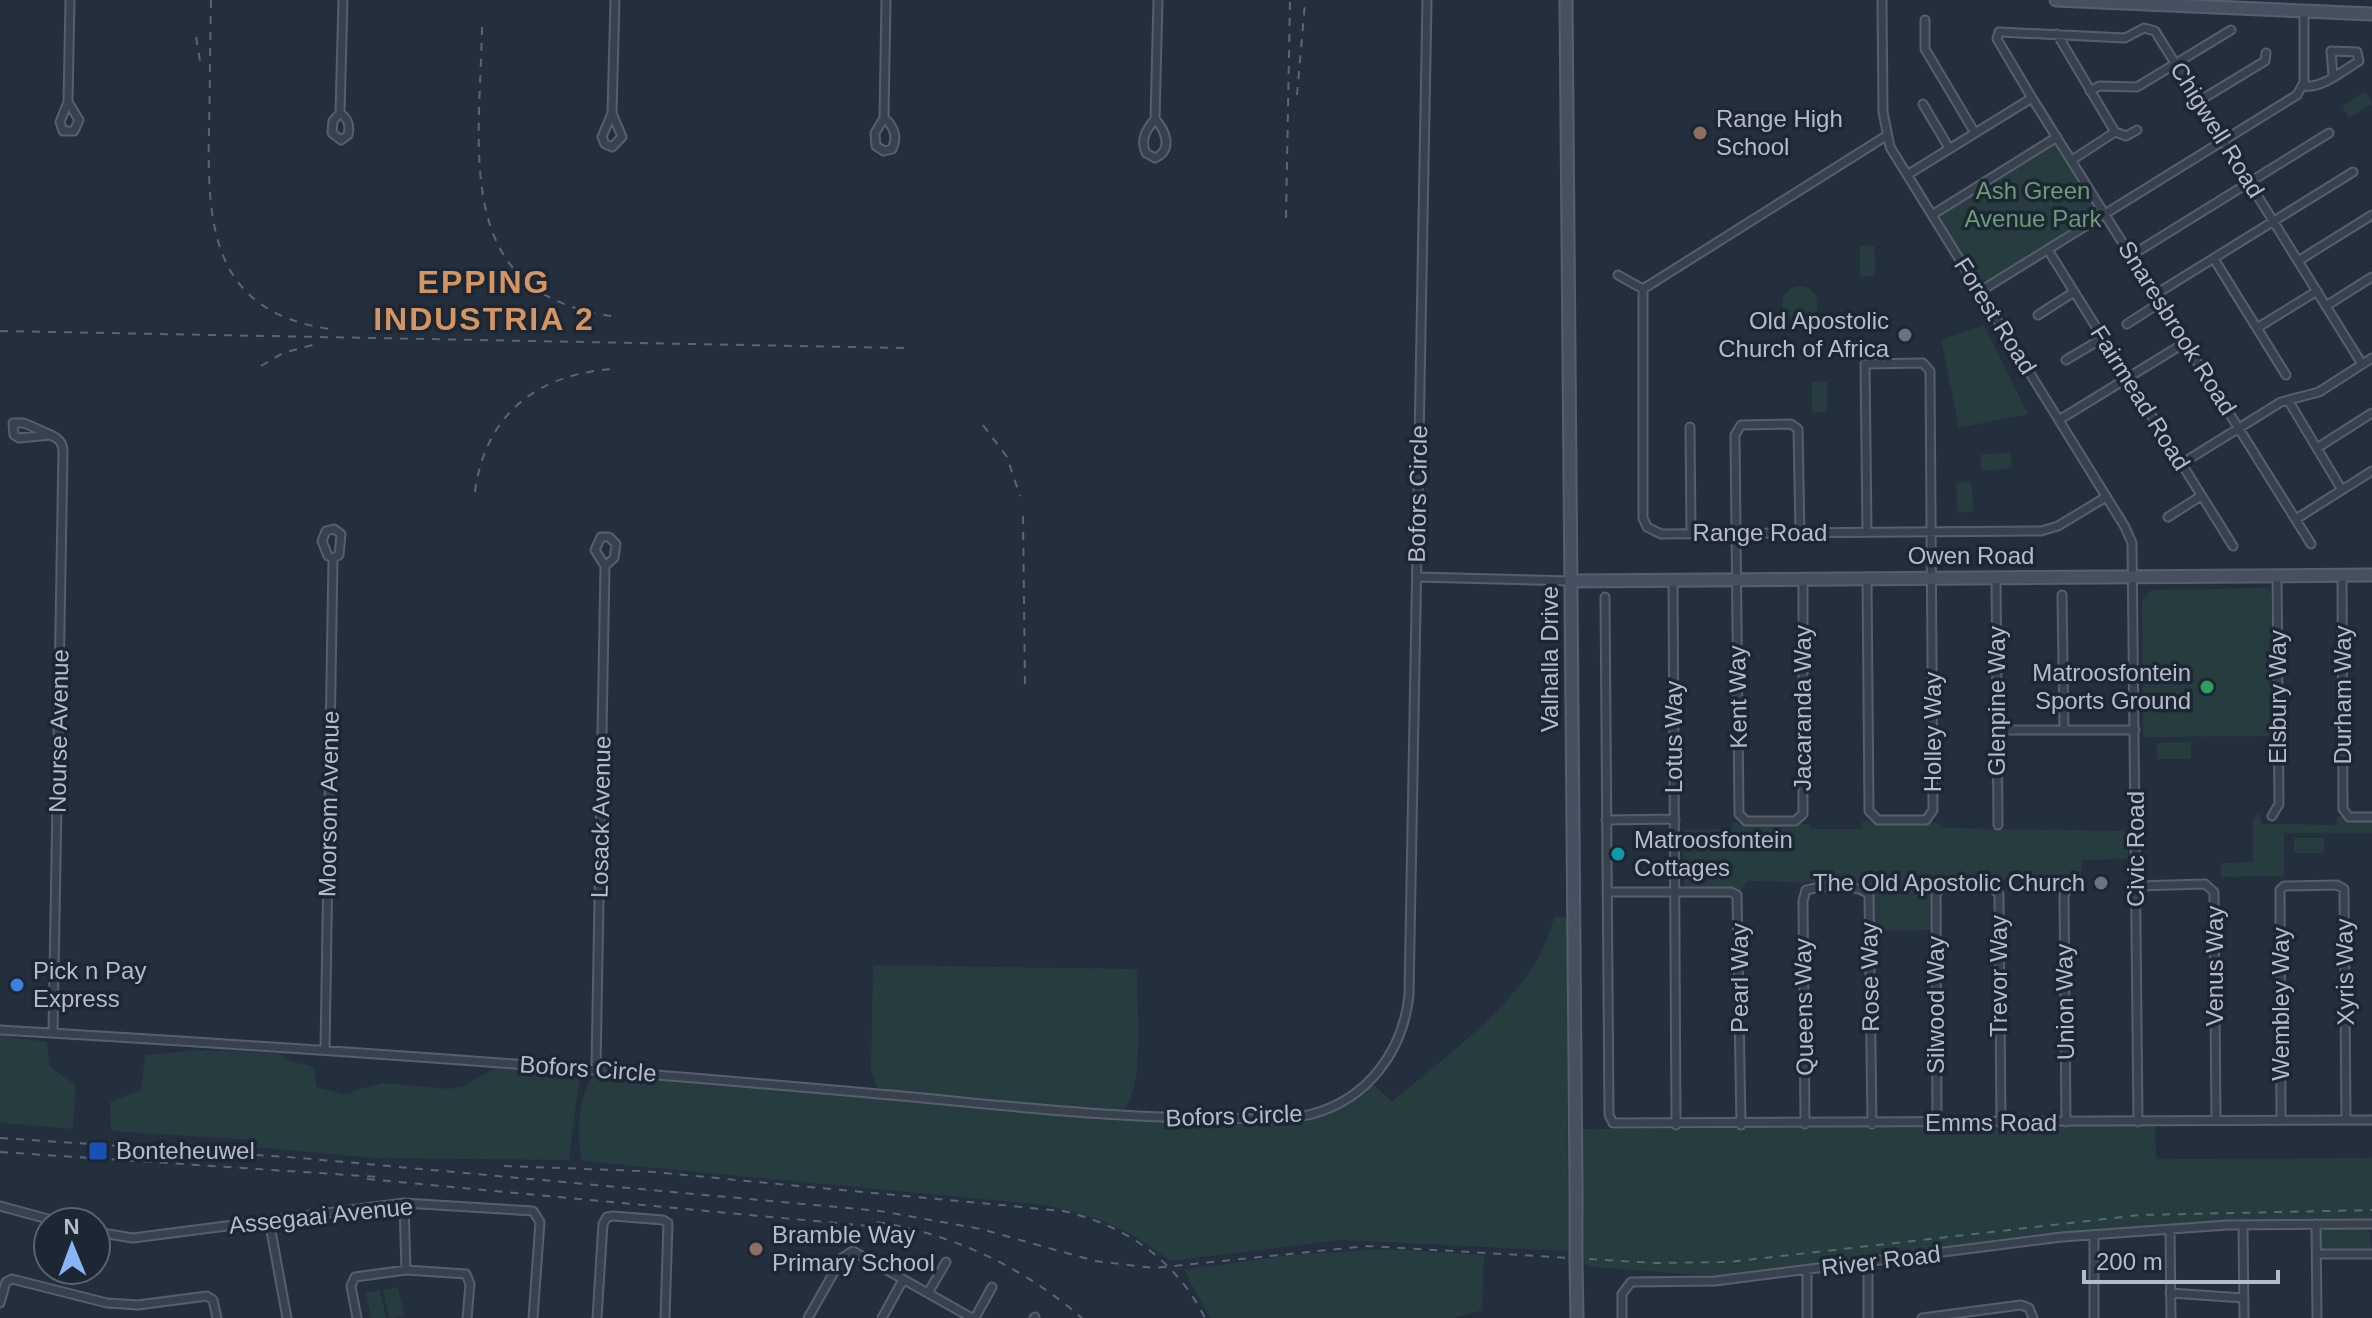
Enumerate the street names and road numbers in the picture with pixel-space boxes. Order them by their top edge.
street label: Chigwell Road [2165,57,2270,203]
street label: Snaresbrook Road [2113,236,2242,420]
street label: Forest Road [1949,253,2042,379]
street label: Fairmead Road [2085,320,2196,475]
street label: Bofors Circle [1403,425,1432,563]
street label: Range Road [1693,519,1827,546]
street label: Owen Road [1908,542,2034,569]
street label: Valhalla Drive [1536,586,1563,732]
street label: Jacaranda Way [1789,625,1816,791]
street label: Durham Way [2329,625,2356,765]
street label: Glenpine Way [1983,626,2010,776]
street label: Elsbury Way [2264,630,2291,764]
street label: Kent Way [1723,645,1752,749]
street label: Nourse Avenue [44,649,73,813]
street label: Holley Way [1919,672,1946,792]
street label: Lotus Way [1660,681,1687,793]
street label: Moorsom Avenue [313,711,344,897]
street label: Losack Avenue [586,736,615,898]
street label: Civic Road [2122,791,2149,907]
street label: Venus Way [2201,906,2228,1026]
street label: Trevor Way [1985,915,2012,1037]
street label: Xyris Way [2330,918,2359,1026]
street label: Rose Way [1855,922,1884,1032]
street label: Pearl Way [1726,923,1753,1033]
street label: Wembley Way [2267,927,2294,1081]
street label: Silwood Way [1922,936,1949,1074]
street label: Queens Way [1789,938,1818,1076]
street label: Union Way [2050,944,2079,1060]
street label: Bofors Circle [519,1050,657,1087]
street label: Bofors Circle [1165,1100,1303,1131]
street label: Emms Road [1925,1109,2057,1136]
street label: Assegaai Avenue [228,1192,414,1239]
street label: River Road [1820,1240,1942,1281]

